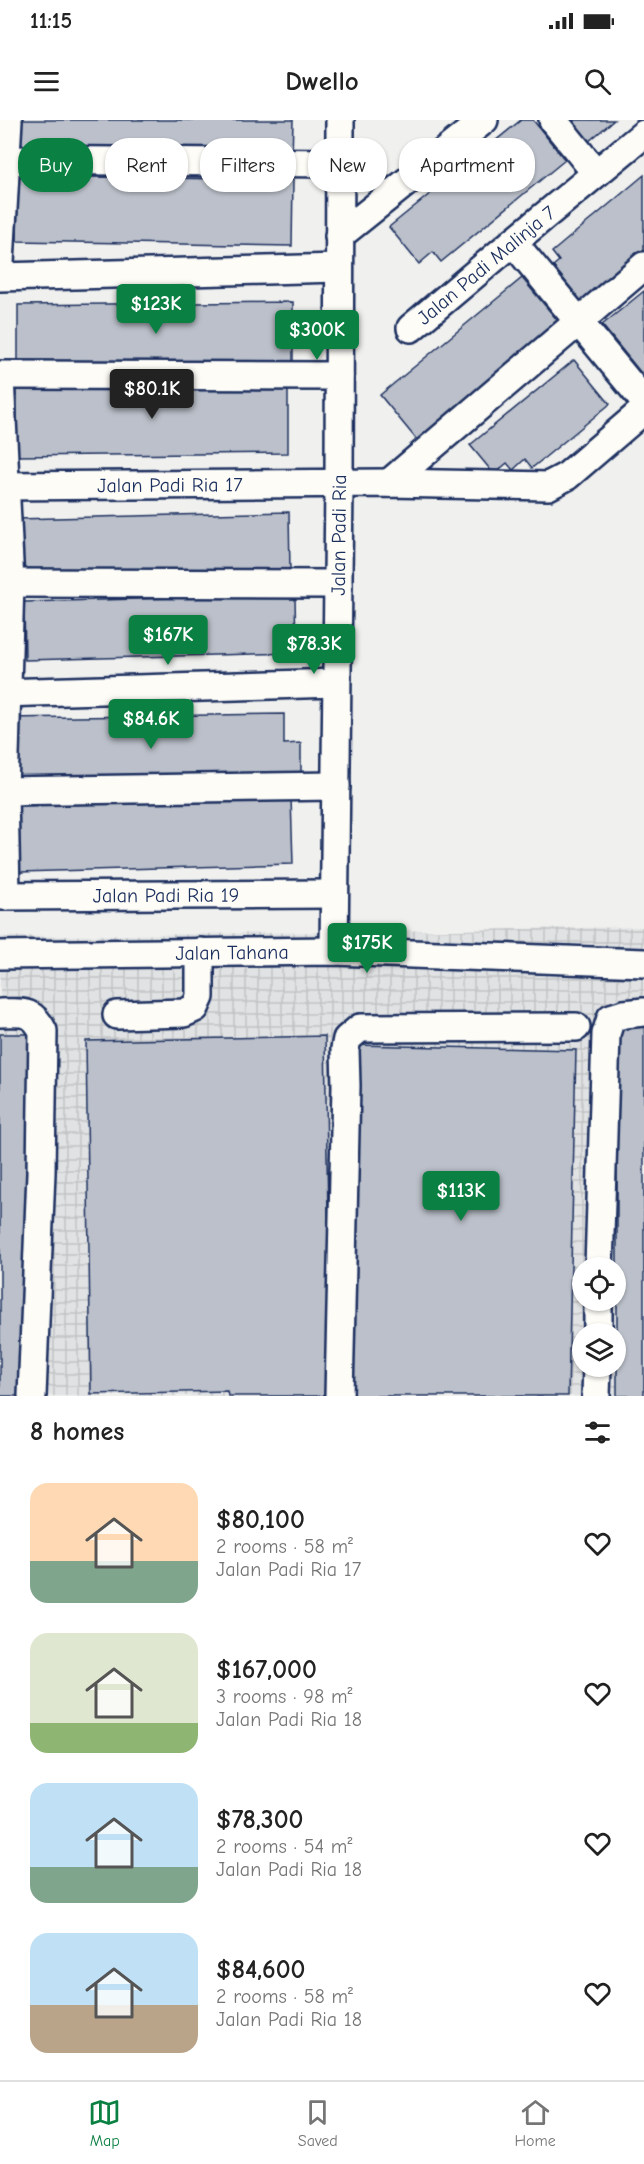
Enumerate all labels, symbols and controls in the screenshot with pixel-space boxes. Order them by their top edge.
text: 11:15 [30,8,72,34]
icon: menu [30,65,63,98]
icon: search [581,65,614,98]
text: Dwello [285,66,359,97]
chip: Buy [18,138,93,192]
chip: Rent [105,138,188,192]
chip: Filters [200,138,296,192]
chip: New [308,138,387,192]
chip: Apartment [399,138,535,192]
street label: Jalan Padi Malinja 7 [413,201,560,330]
pin: $123K [114,284,198,335]
text: $123K [131,292,181,315]
pin: $300K [275,310,359,361]
text: $300K [289,318,345,341]
pin: $80.1K [103,369,201,420]
text: $80.1K [124,377,180,400]
street label: Jalan Padi Ria 17 [97,473,243,497]
street label: Jalan Padi Ria [327,474,351,596]
pin: $167K [126,615,210,666]
text: $167K [143,623,193,646]
pin: $78.3K [265,624,363,675]
text: $78.3K [286,632,342,655]
pin: $84.6K [102,699,200,750]
text: $84.6K [123,707,180,730]
street label: Jalan Padi Ria 19 [93,884,239,907]
pin: $175K [325,923,409,974]
text: $175K [342,931,392,954]
street label: Jalan Tahana [175,941,289,965]
pin: $113K [419,1171,503,1222]
text: $113K [437,1179,485,1202]
map controls [572,1257,626,1377]
button: locate [572,1257,626,1311]
button: layers [572,1323,626,1377]
icon: filters [581,1416,614,1449]
text: 8 homes [30,1417,124,1447]
text: $80,100 [216,1505,305,1535]
icon: home [78,1507,150,1579]
icon: heart [581,1527,614,1560]
text: 2 rooms · 58 m² [216,1535,353,1558]
text: Jalan Padi Ria 17 [216,1558,361,1581]
text: $167,000 [216,1655,317,1685]
icon: home [78,1657,150,1729]
icon: heart [581,1677,614,1710]
text: 3 rooms · 98 m² [216,1685,352,1708]
text: Jalan Padi Ria 18 [216,1708,362,1731]
text: $78,300 [216,1805,303,1835]
icon: home [78,1807,150,1879]
icon: heart [581,1827,614,1860]
text: 2 rooms · 54 m² [216,1835,352,1858]
text: Jalan Padi Ria 18 [216,1858,362,1881]
text: $84,600 [216,1955,305,1985]
icon: home [78,1957,150,2029]
icon: heart [581,1977,614,2010]
text: 2 rooms · 58 m² [216,1985,353,2008]
text: Jalan Padi Ria 18 [216,2008,362,2031]
tab: Map [88,2096,121,2150]
tab: Saved [298,2096,338,2150]
tab: Home [514,2096,556,2150]

